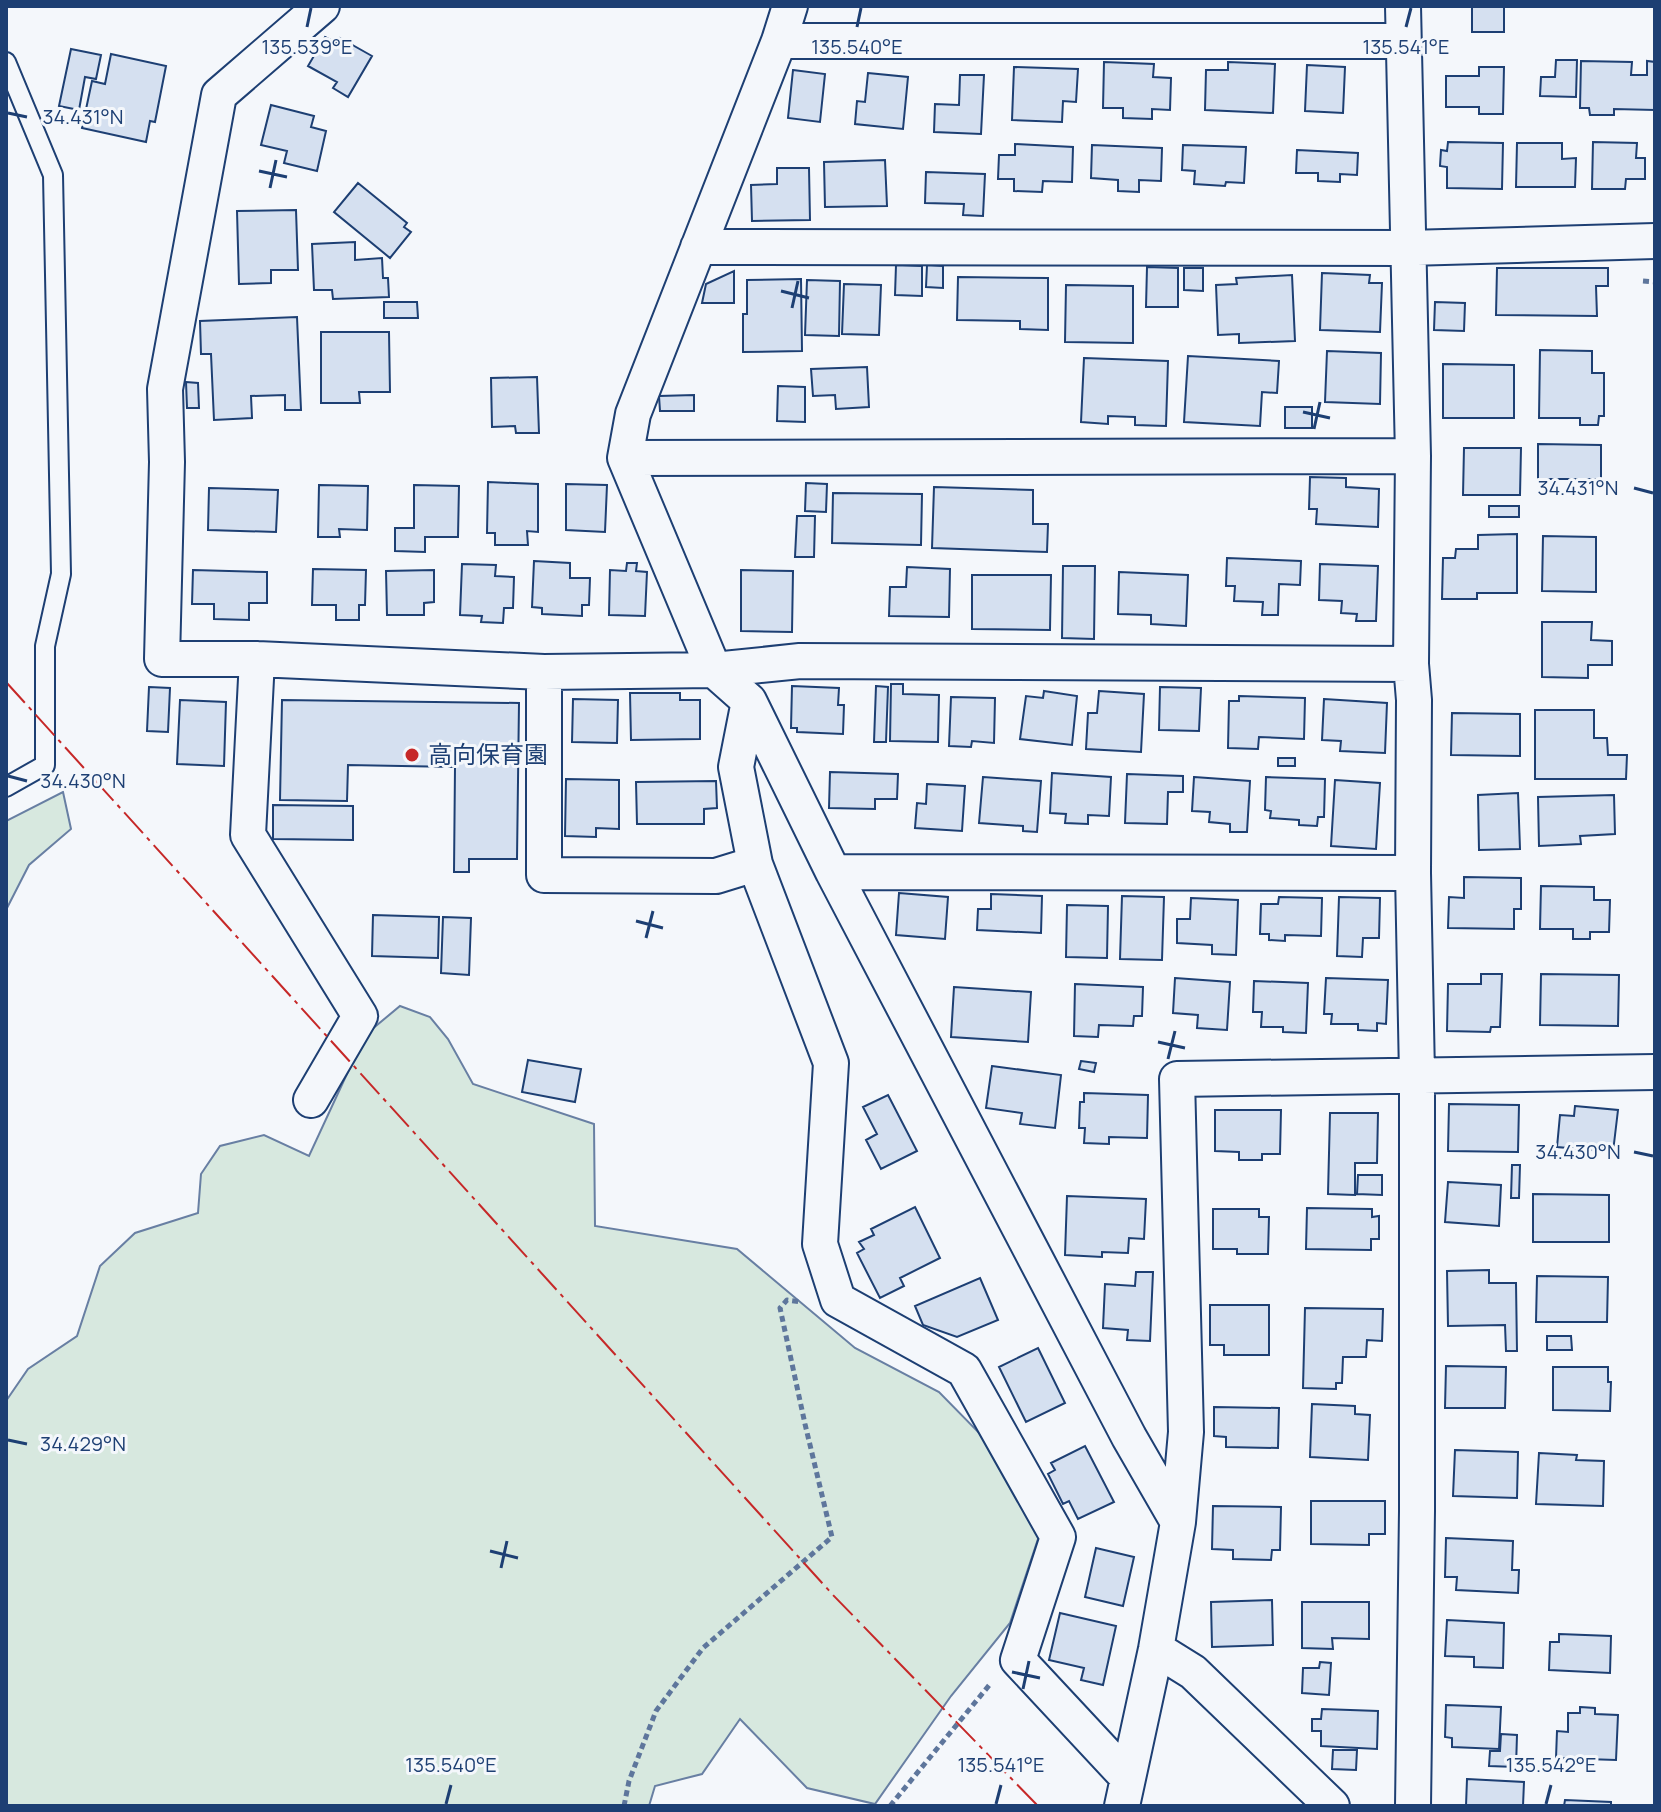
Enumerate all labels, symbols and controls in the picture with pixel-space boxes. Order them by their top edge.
text: 135.539°E [262,33,352,60]
text: 135.540°E [811,33,903,60]
text: 135.541°E [1362,33,1450,60]
text: 34.431°N [43,103,123,130]
text: 34.431°N [1538,474,1618,501]
place label: 高向保育園 [428,737,548,770]
marker: 高向保育園 [403,746,421,764]
text: 34.430°N [40,767,126,794]
text: 34.430°N [1535,1138,1621,1165]
text: 34.429°N [40,1430,126,1457]
text: 135.540°E [405,1751,497,1778]
text: 135.541°E [957,1751,1045,1778]
text: 135.542°E [1506,1751,1596,1778]

